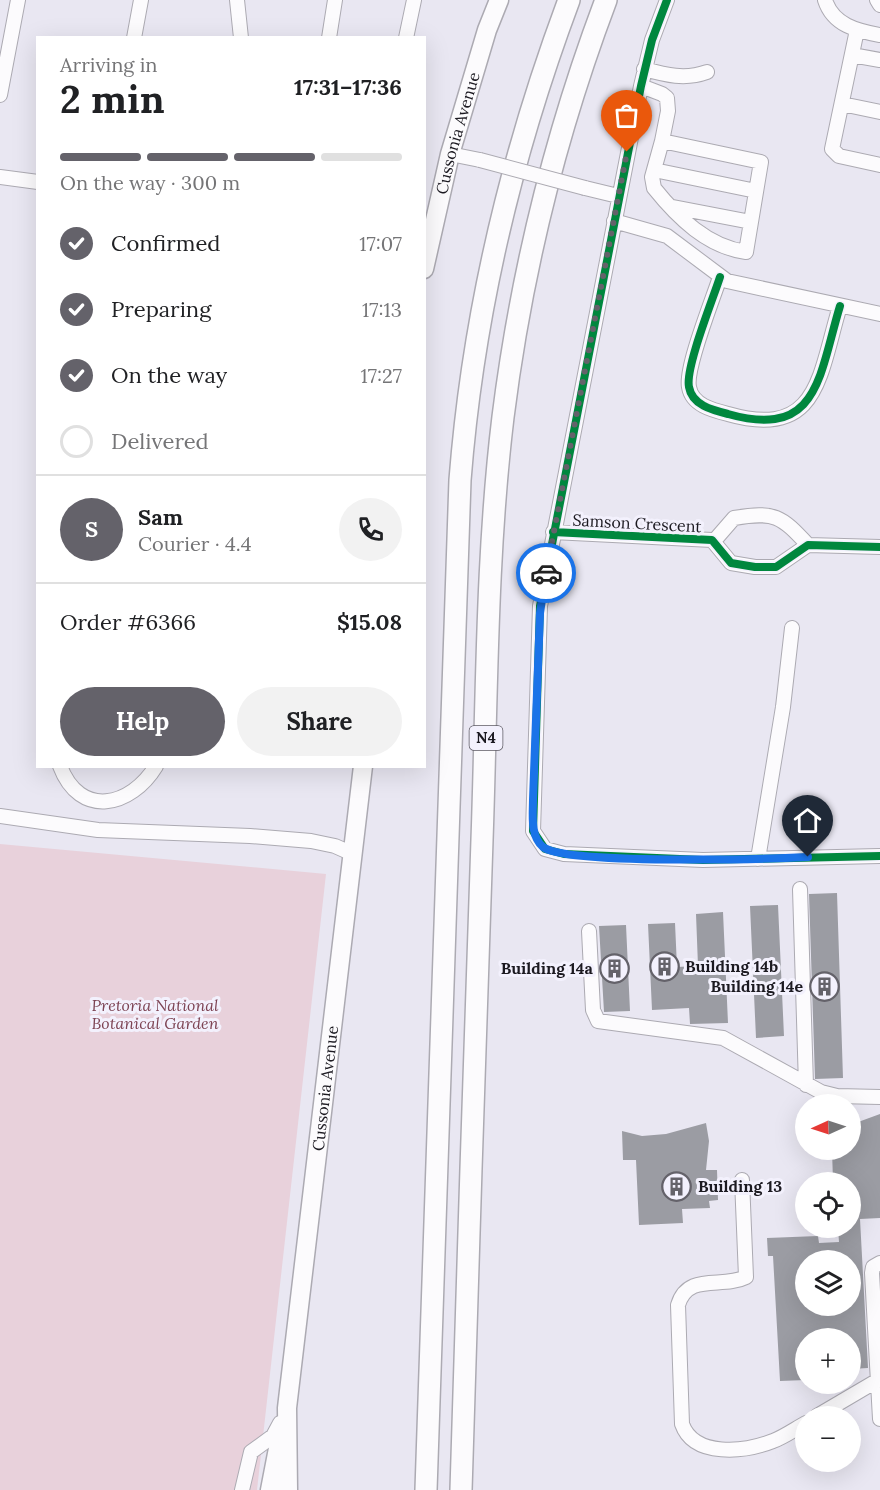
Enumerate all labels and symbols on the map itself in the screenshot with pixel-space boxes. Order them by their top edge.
street label: Cussonia Avenue [431,69,484,196]
pin [601,90,652,152]
street label: Samson Crescent [572,510,703,536]
courier [516,543,576,603]
road number: N4 [470,726,502,750]
pin [782,795,833,857]
building icon: Building 14b [648,950,680,982]
building icon: Building 14a [598,952,630,984]
place label: Building 14b [685,956,778,976]
place label: Building 14a [501,958,594,978]
building icon: Building 14e [808,970,840,1002]
place label: Building 14e [710,976,803,996]
park label: Pretoria National Botanical Garden [91,995,219,1033]
street label: Cussonia Avenue [308,1024,342,1152]
north arrow [795,1094,861,1160]
building icon: Building 13 [661,1170,693,1202]
place label: Building 13 [698,1176,782,1196]

